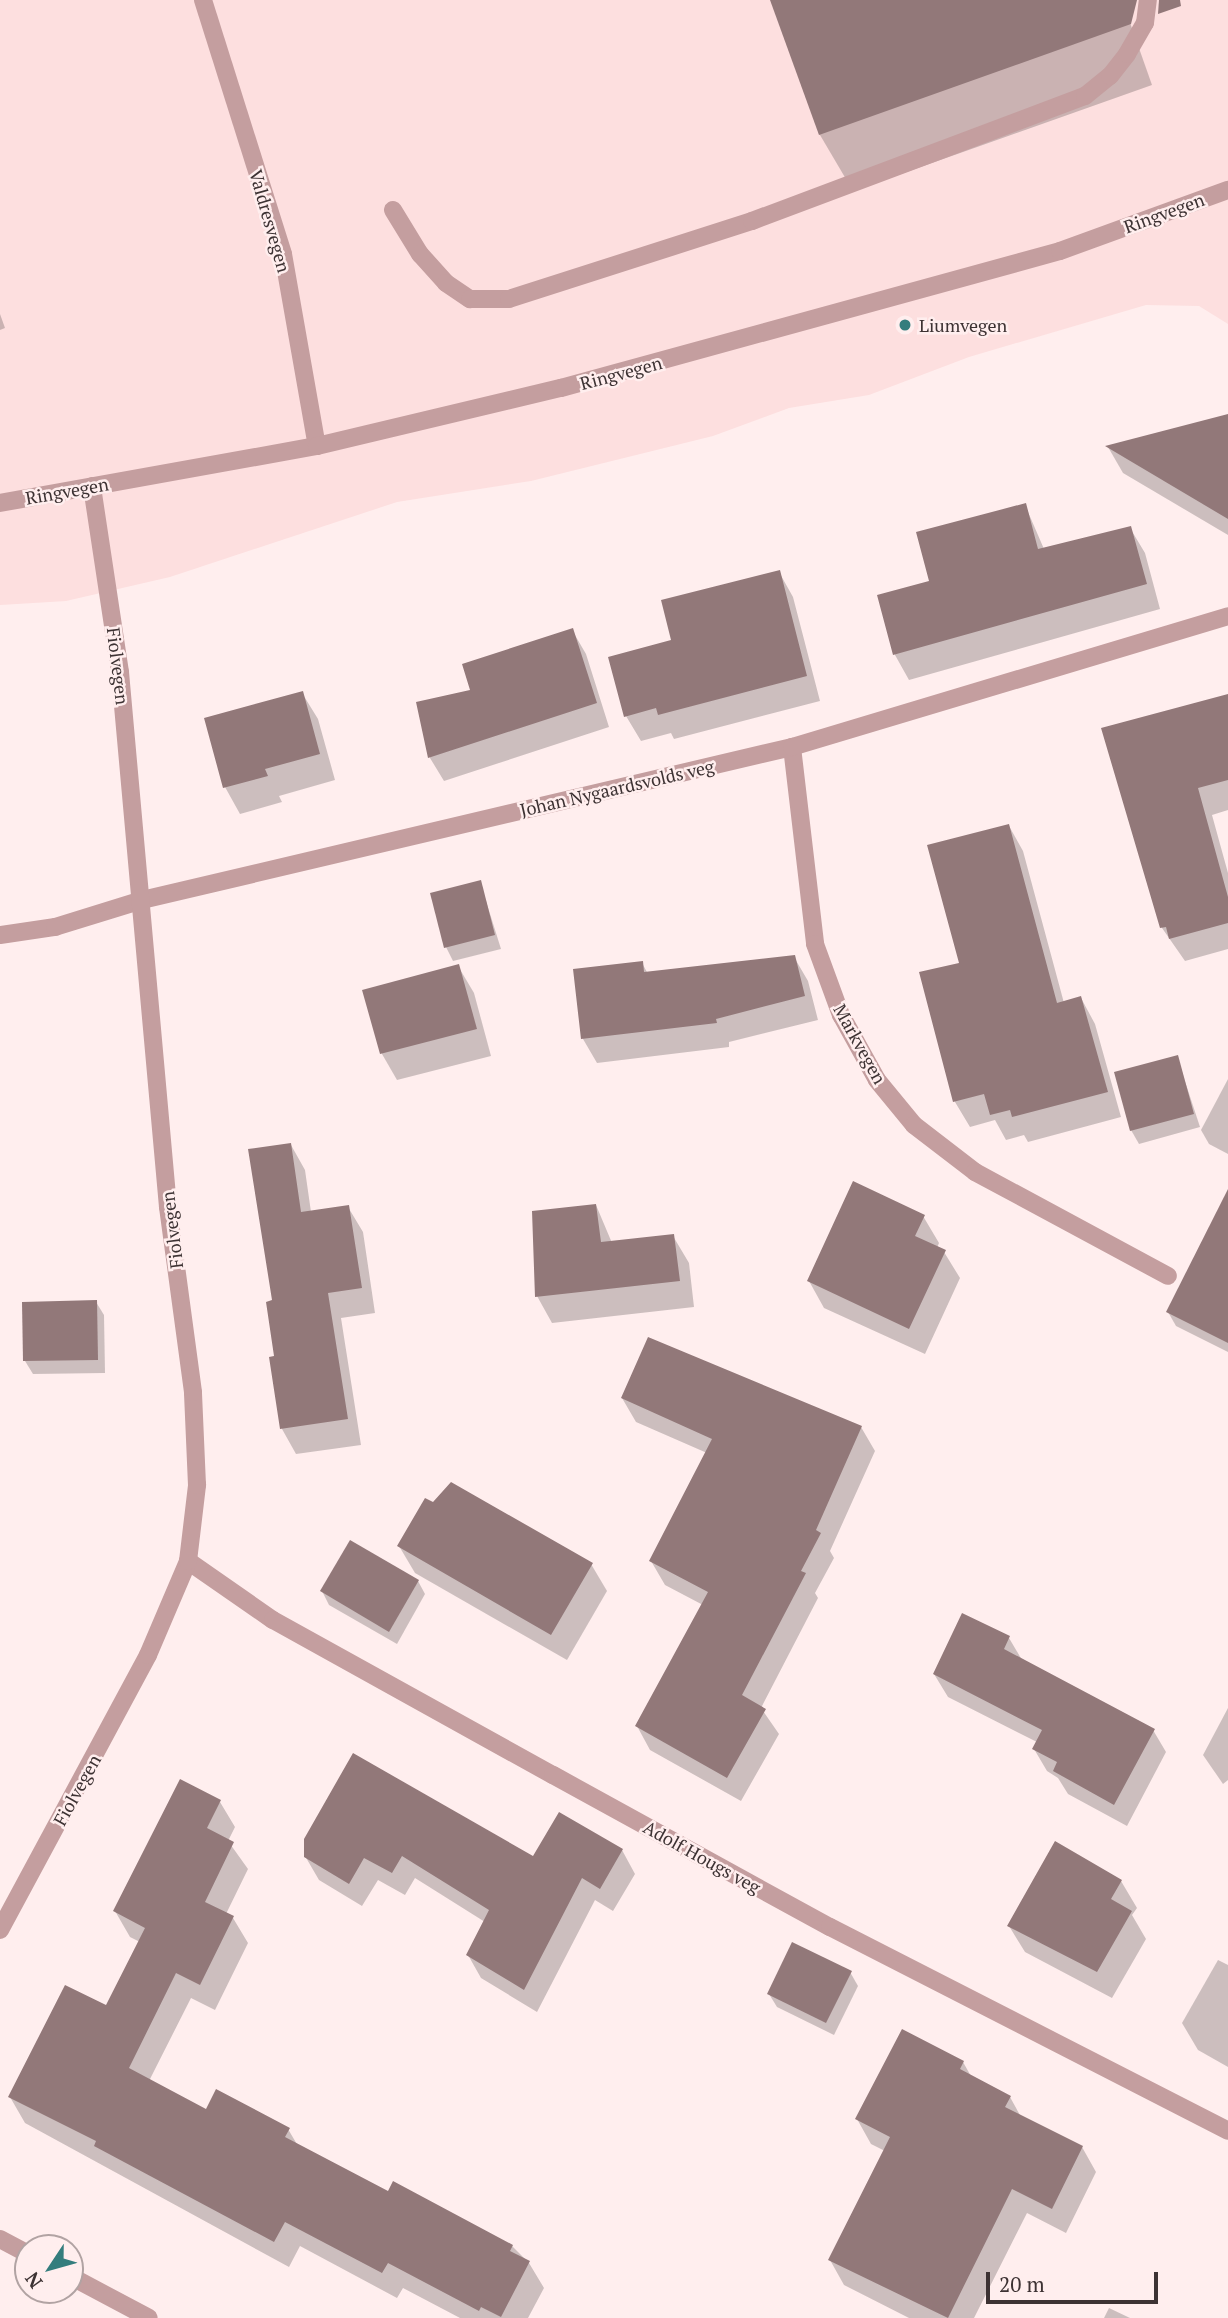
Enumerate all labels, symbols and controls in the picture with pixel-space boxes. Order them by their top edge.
street label: Valdresvegen [245,167,295,275]
street label: Ringvegen [1121,188,1207,238]
place label: Liumvegen [919,314,1007,336]
marker: Liumvegen [897,317,913,333]
street label: Ringvegen [578,352,664,394]
street label: Ringvegen [24,473,110,509]
street label: Fiolvegen [103,626,133,706]
street label: Johan Nygaardsvolds veg [518,755,716,821]
street label: Markvegen [829,1000,891,1088]
street label: Fiolvegen [157,1190,187,1270]
street label: Fiolvegen [49,1751,105,1829]
street label: Adolf Hougs veg [640,1816,764,1898]
north arrow [14,2234,84,2304]
scale bar [990,2258,1162,2302]
text: N [19,2267,48,2294]
text: 20 m [999,2270,1045,2298]

